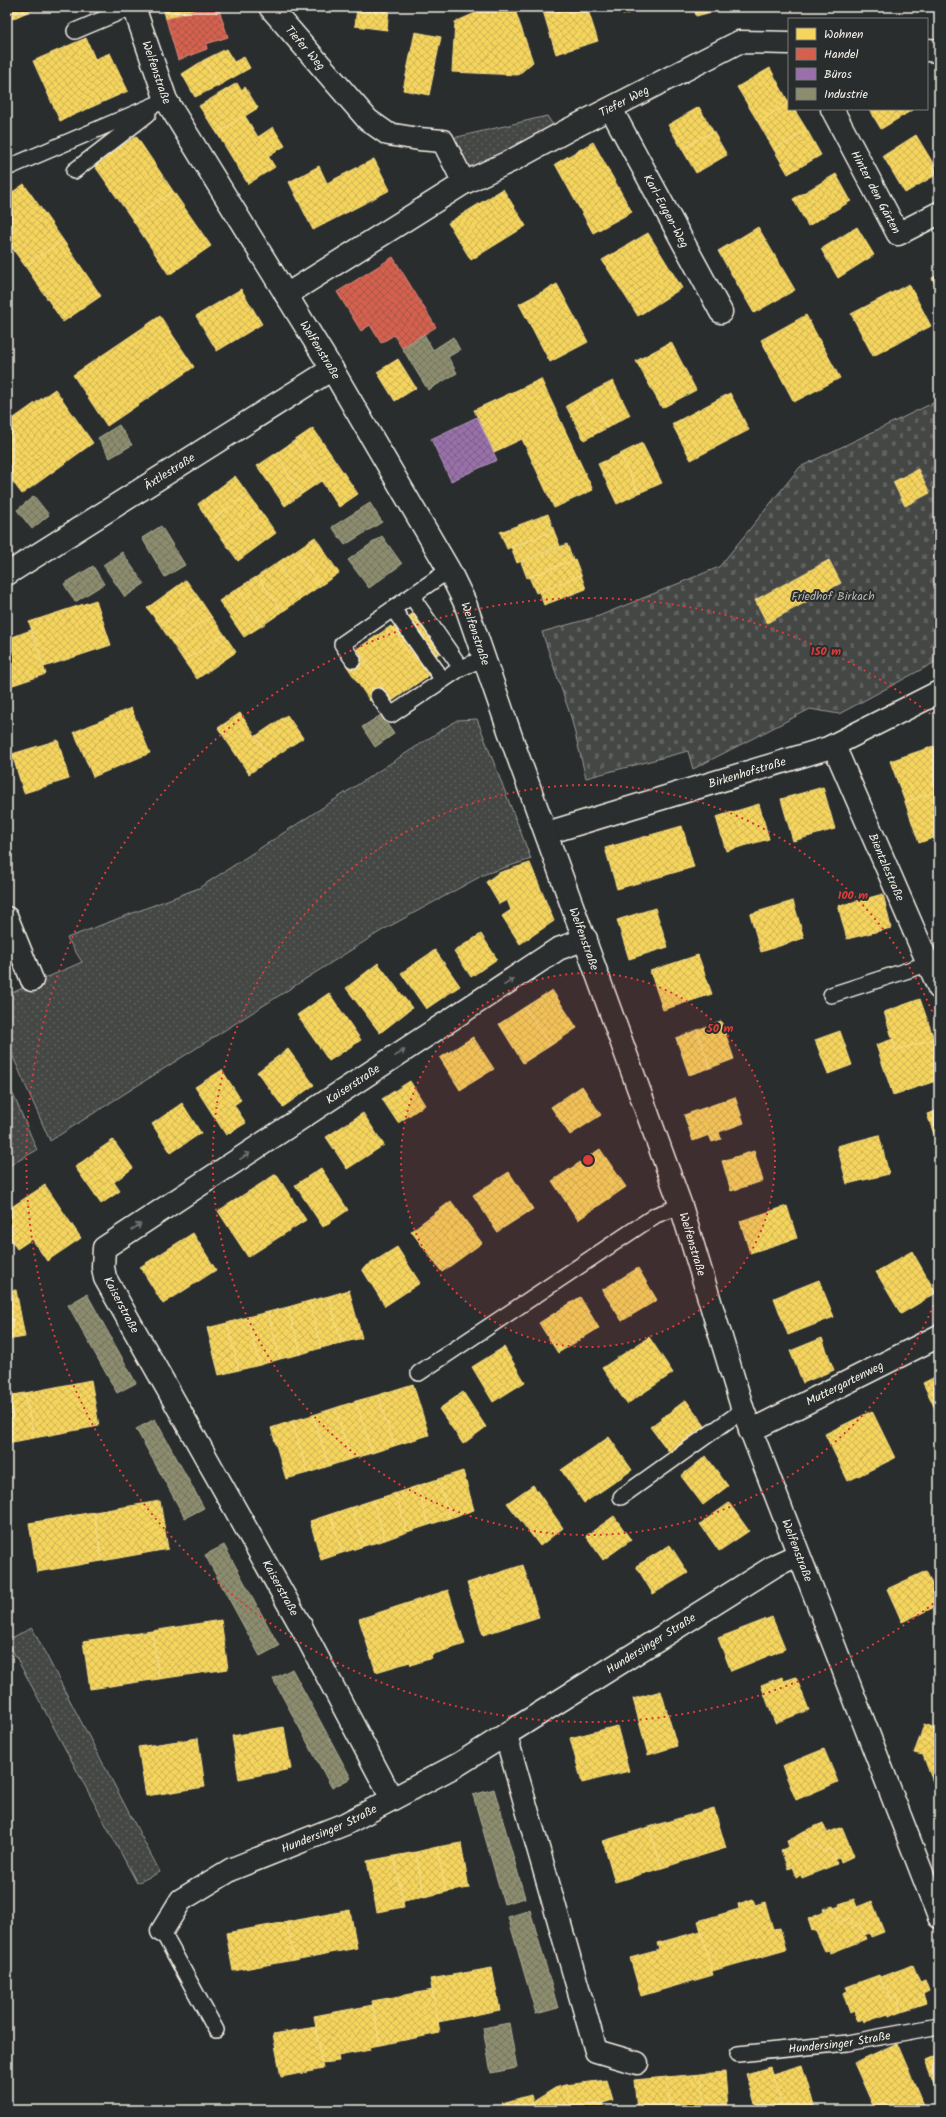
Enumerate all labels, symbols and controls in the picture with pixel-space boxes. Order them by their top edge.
legend [788,18,928,110]
street label: Tiefer Weg [281,21,330,75]
text: Wohnen [824,25,863,44]
street label: Welfenstraße [137,38,176,109]
text: Handel [824,45,858,64]
text: Büros [824,65,852,84]
street label: Tiefer Weg [596,80,653,122]
text: Industrie [824,85,868,104]
street label: Hinter den Gärten [846,147,906,237]
street label: Karl-Eugen-Weg [638,171,694,252]
street label: Welfenstraße [295,317,346,383]
street label: Äxtlestraße [140,448,199,495]
park label: Friedhof Birkach [791,587,875,606]
street label: Welfenstraße [456,599,495,668]
text: 150 m [811,642,841,661]
street label: Birkenhofstraße [706,752,789,793]
street label: Bientzlestraße [863,830,910,905]
text: 100 m [838,886,868,905]
street label: Welfenstraße [564,905,604,974]
one-way arrow [503,978,514,986]
text: 50 m [706,1019,734,1038]
one-way arrow [394,1049,405,1057]
street label: Kaiserstraße [322,1059,384,1109]
one-way arrow [239,1151,251,1159]
centre of rings [581,1153,595,1167]
street label: Welfenstraße [674,1210,711,1279]
one-way arrow [130,1223,141,1231]
street label: Kaiserstraße [98,1273,144,1337]
street label: Muttergartenweg [802,1356,887,1411]
street label: Welfenstraße [777,1516,818,1585]
street label: Kaiserstraße [257,1556,304,1620]
street label: Hundersinger Straße [602,1608,700,1679]
street label: Hundersinger Straße [278,1799,381,1858]
street label: Hundersinger Straße [787,2026,893,2058]

